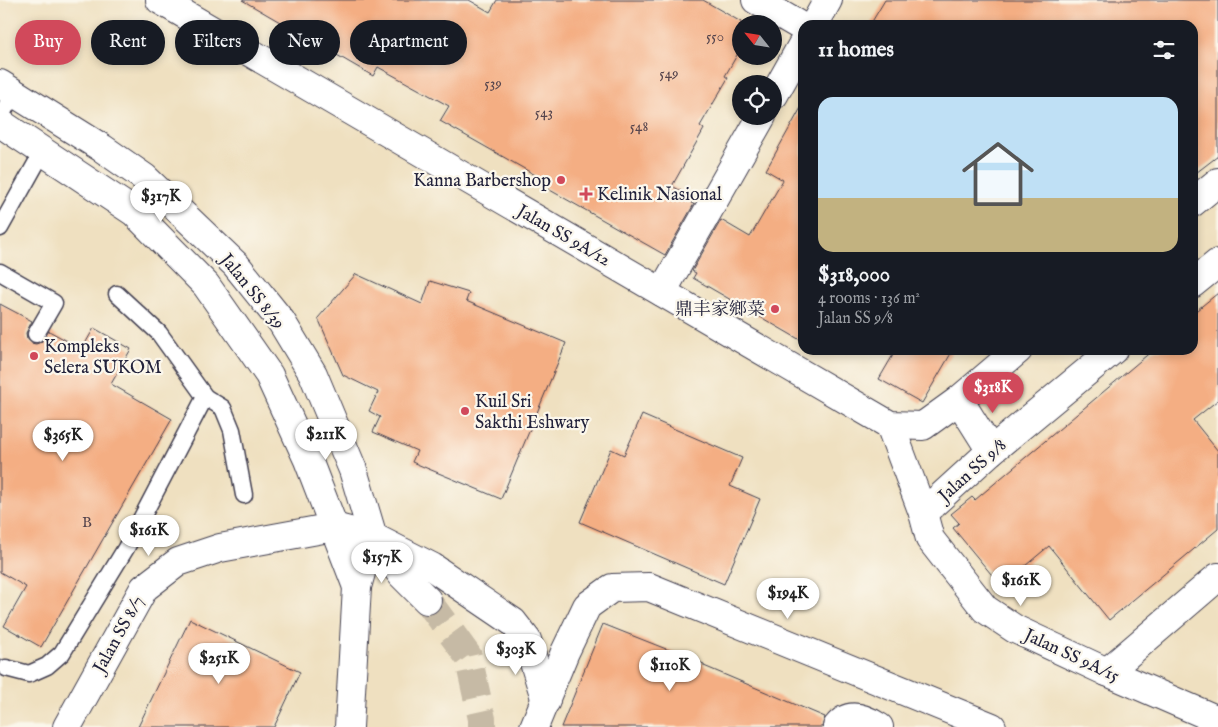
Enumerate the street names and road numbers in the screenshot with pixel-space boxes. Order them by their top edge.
street label: Jalan SS 9A/12 [510,199,614,272]
street label: Jalan SS 8/39 [213,248,289,335]
street label: Jalan SS 9/8 [932,434,1012,509]
street label: Jalan SS 8/7 [88,592,150,679]
street label: Jalan SS 9A/15 [1018,623,1123,689]

